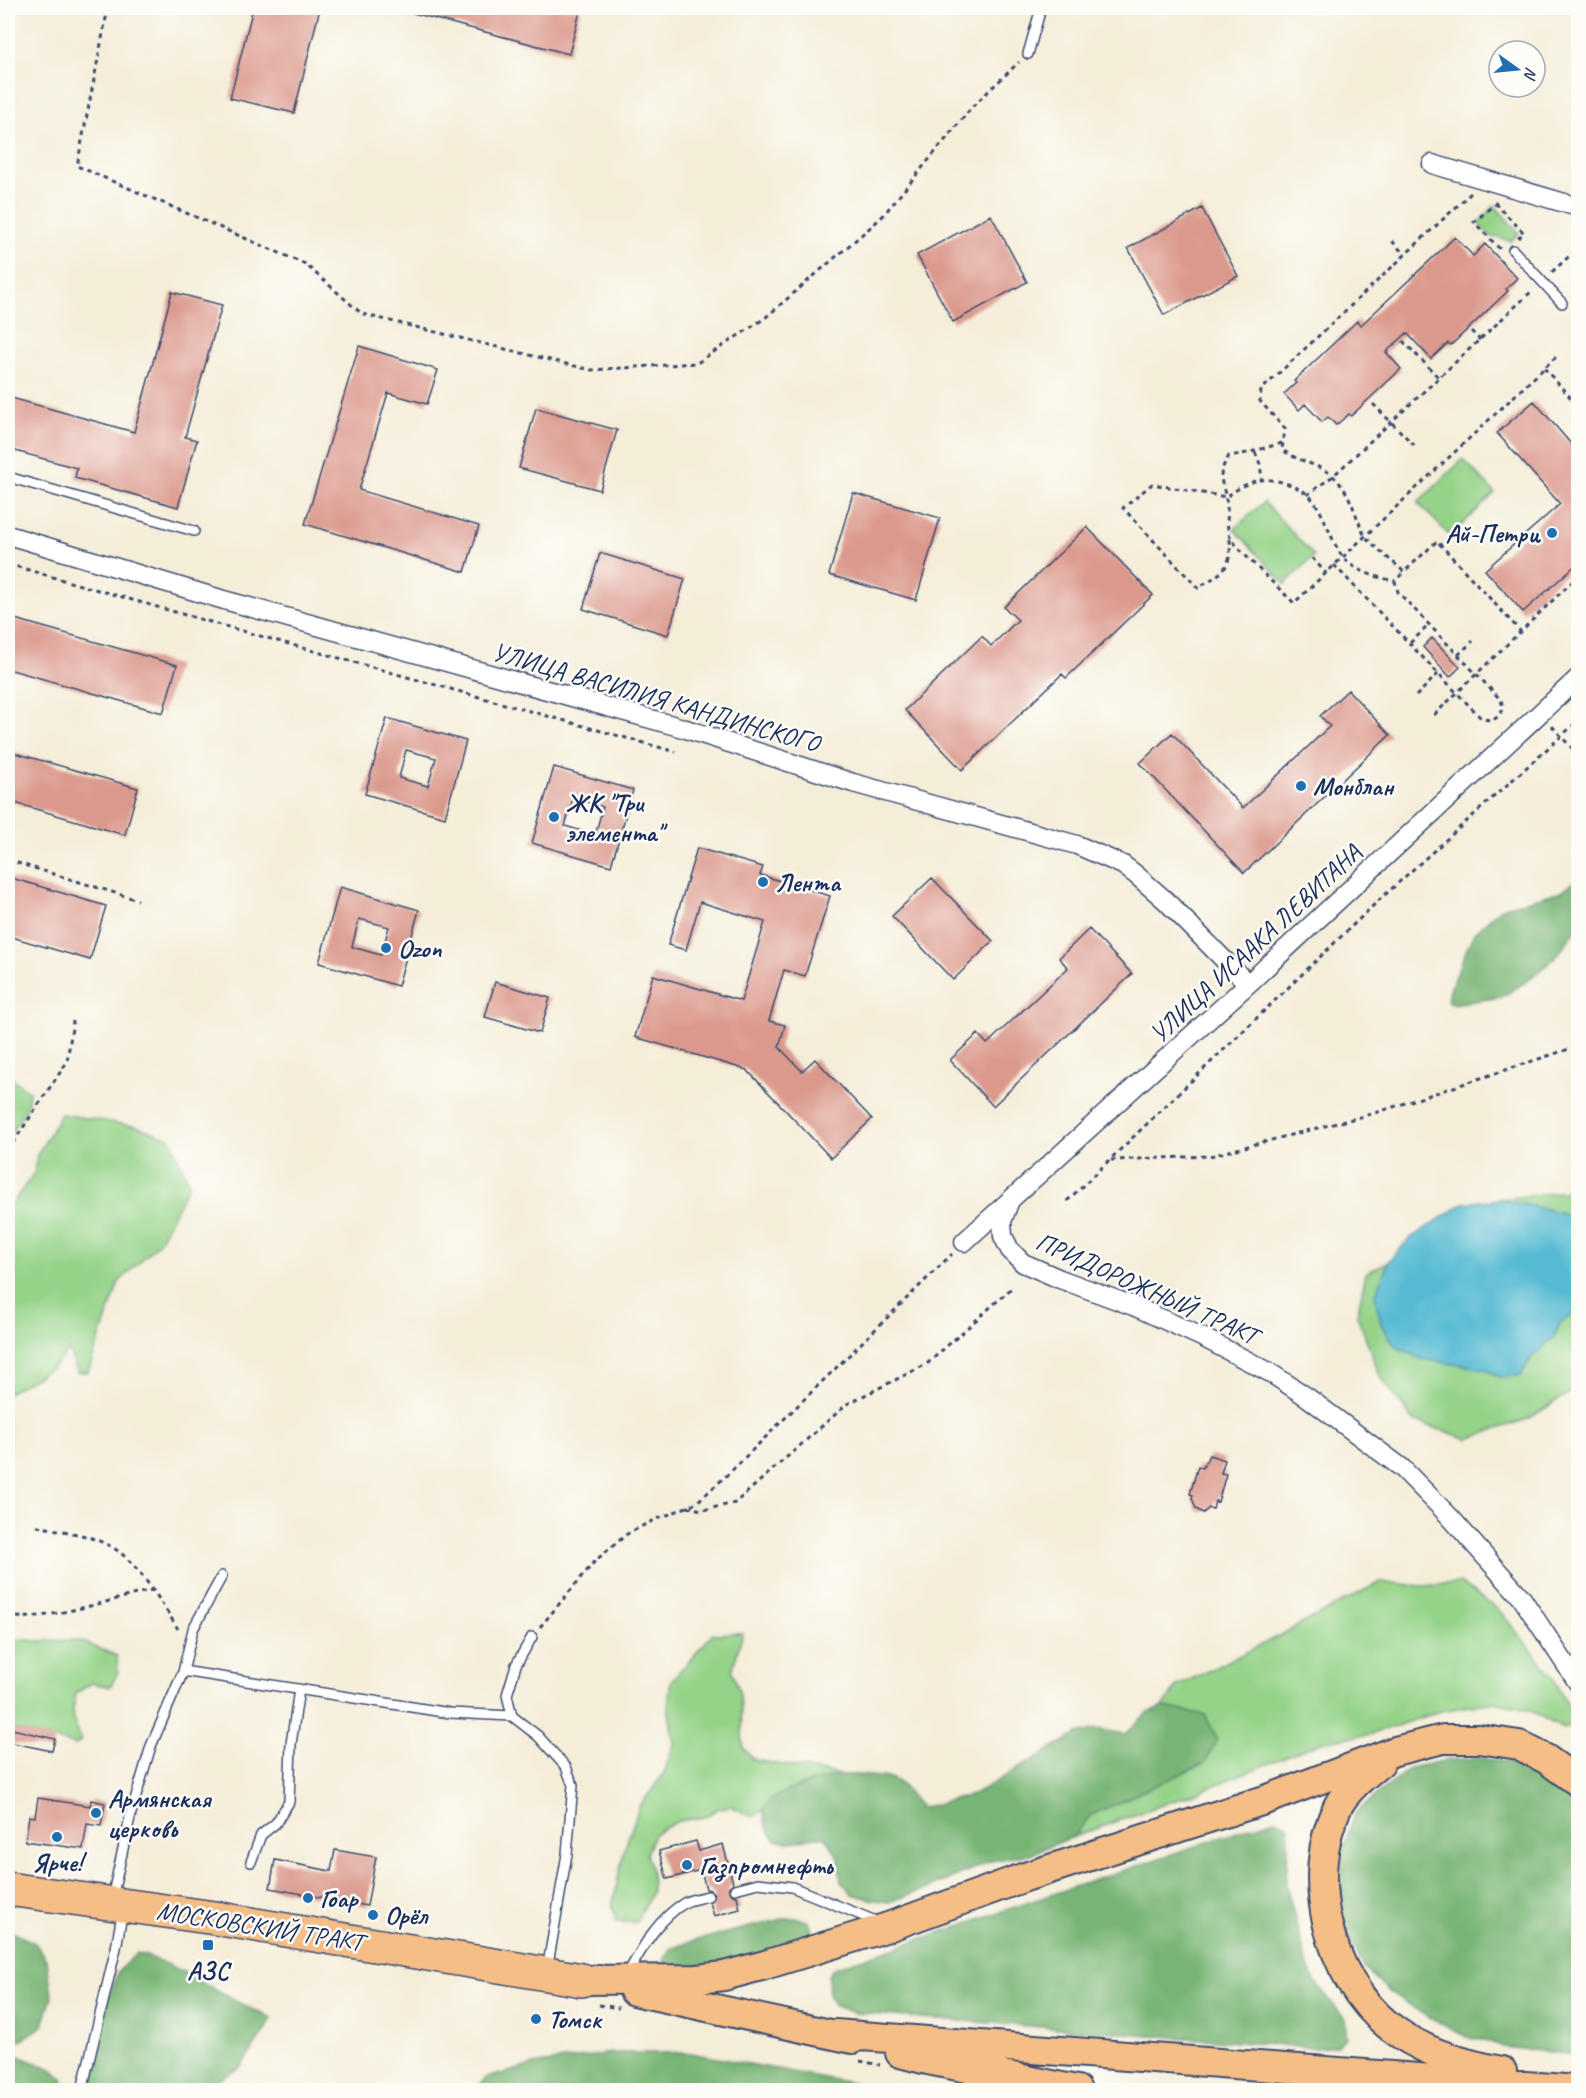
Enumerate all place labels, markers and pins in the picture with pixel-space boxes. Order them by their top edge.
place label: Ай-Петри [1445,517,1541,550]
marker: Ай-Петри [1545,526,1559,540]
place label: Монблан [1313,770,1395,803]
marker: Монблан [1294,779,1308,793]
place label: ЖК "Три элемента" [566,786,668,849]
marker: ЖК "Три элемента" [547,810,561,824]
place label: Лента [775,866,842,899]
marker: Лента [756,875,770,889]
place label: Ozon [398,932,443,965]
marker: Ozon [379,941,393,955]
place label: Армянская церковь [108,1782,212,1845]
marker: Армянская церковь [89,1806,103,1820]
marker: Ярче! [50,1830,64,1844]
place label: Ярче! [32,1846,88,1879]
place label: Газпромнефть [699,1849,835,1882]
marker: Газпромнефть [680,1858,694,1872]
place label: Гоар [320,1882,359,1915]
marker: Гоар [301,1891,315,1905]
place label: Орёл [385,1899,429,1932]
marker: Орёл [366,1908,380,1922]
marker: АЗС [201,1938,215,1952]
place label: АЗС [187,1954,233,1987]
place label: Томск [548,2003,603,2036]
marker: Томск [529,2012,543,2026]

